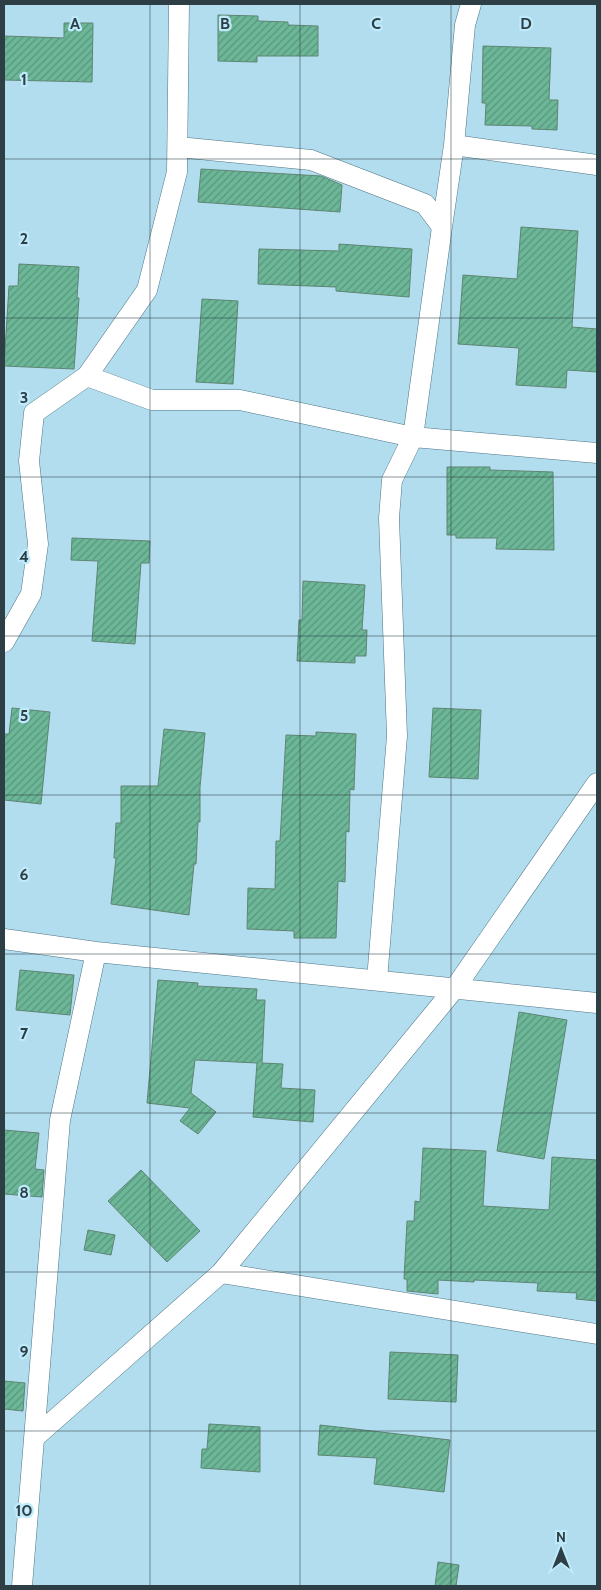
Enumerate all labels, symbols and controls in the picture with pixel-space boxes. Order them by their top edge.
text: A [70,14,80,33]
text: B [220,14,230,33]
text: C [371,14,381,33]
text: D [520,14,532,33]
text: 1 [21,70,27,89]
text: 2 [20,229,28,248]
text: 3 [20,388,28,407]
text: 4 [19,547,29,566]
text: 5 [20,706,28,725]
text: 6 [20,865,29,884]
text: 7 [20,1024,29,1043]
text: 8 [19,1183,29,1202]
text: 9 [20,1342,29,1361]
text: 10 [15,1501,33,1520]
north arrow [536,1525,586,1575]
text: N [556,1528,566,1546]

